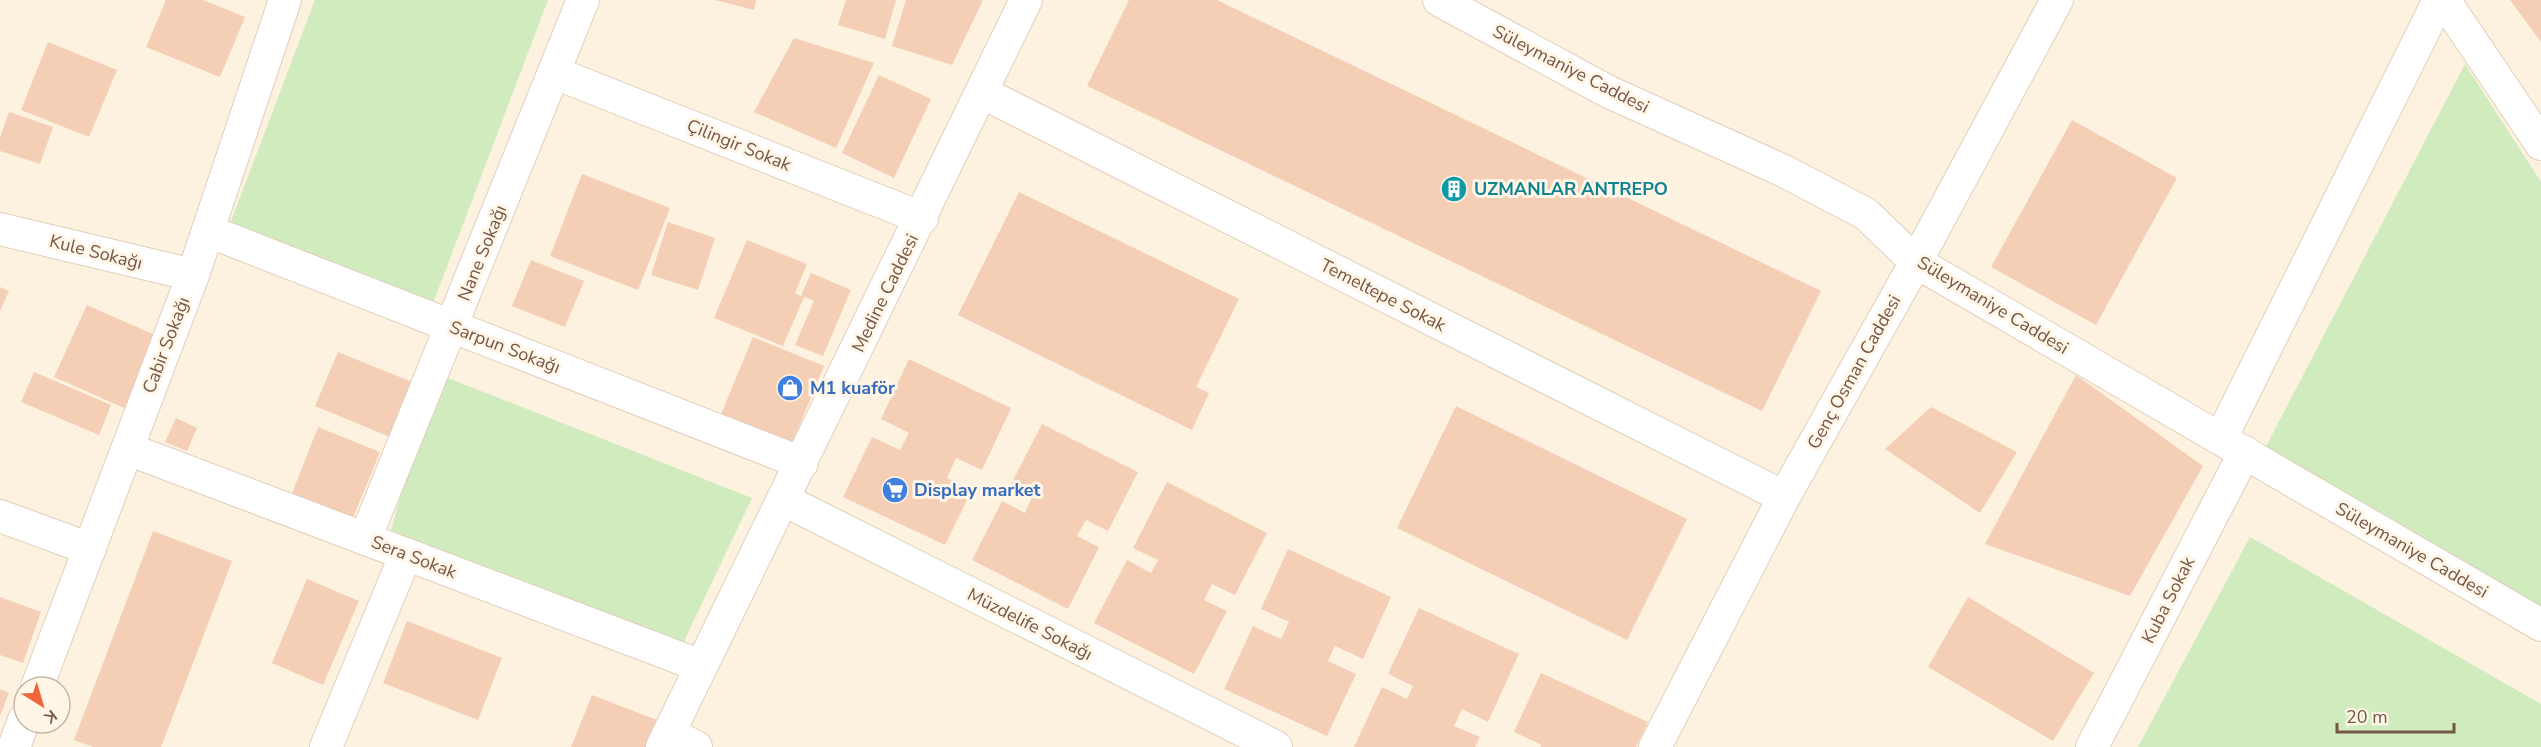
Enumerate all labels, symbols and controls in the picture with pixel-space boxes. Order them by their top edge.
street label: Süleymaniye Caddesi [1489,19,1653,119]
street label: Çilingir Sokak [683,113,796,177]
building icon: UZMANLAR ANTREPO [1439,174,1469,204]
place label: UZMANLAR ANTREPO [1474,177,1668,201]
street label: Nane Sokağı [452,201,512,305]
street label: Kule Sokağı [47,229,145,275]
street label: Medine Caddesi [846,230,924,356]
street label: Süleymaniye Caddesi [1913,250,2073,360]
street label: Temeltepe Sokak [1316,253,1451,338]
street label: Genç Osman Caddesi [1802,291,1906,453]
street label: Cabir Sokağı [137,293,195,397]
street label: Sarpun Sokağı [446,315,564,379]
shop icon: M1 kuaför [775,373,805,403]
place label: M1 kuaför [810,376,895,400]
supermarket icon: Display market [880,475,910,505]
place label: Display market [914,478,1041,502]
street label: Süleymaniye Caddesi [2331,496,2493,604]
street label: Sera Sokak [368,530,461,585]
street label: Kuba Sokak [2136,552,2201,647]
street label: Müzdelife Sokağı [963,582,1097,666]
north arrow [12,675,72,735]
scale bar [2337,696,2454,734]
text: K [38,704,61,729]
text: 20 m [2346,705,2388,729]

